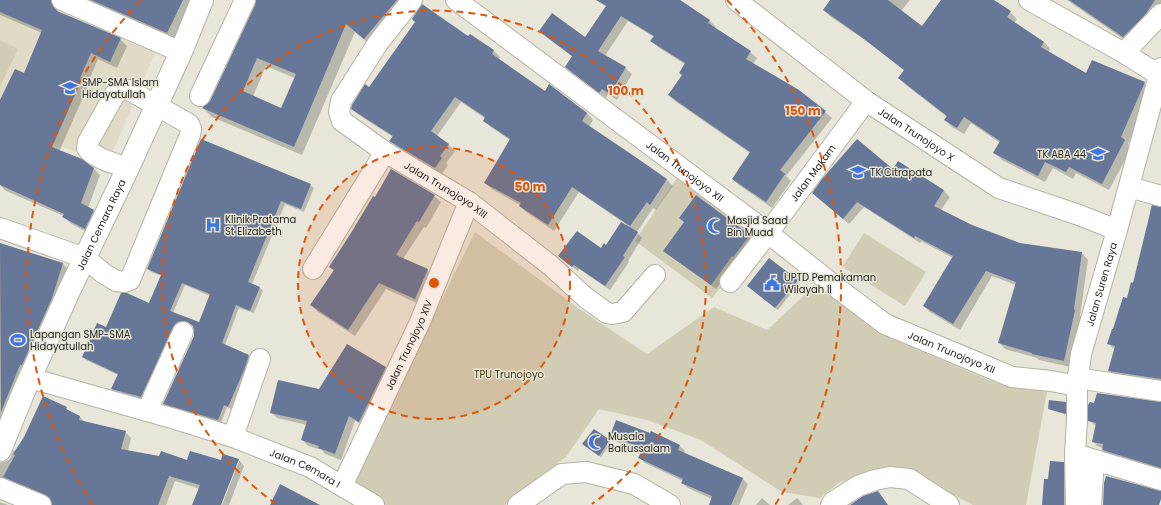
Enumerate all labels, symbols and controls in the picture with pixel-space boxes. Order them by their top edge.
place label: SMP-SMA Islam Hidayatullah [82,75,159,102]
school or university icon: SMP-SMA Islam Hidayatullah [61,79,79,97]
text: 100 m [608,82,644,99]
text: 150 m [785,102,821,119]
street label: Jalan Trunojoyo X [875,104,957,165]
street label: Jalan Trunojoyo XII [643,138,727,206]
street label: Jalan Makam [787,141,839,205]
school or university icon: TK ABA 44 [1089,145,1107,163]
place label: TK ABA 44 [1037,147,1086,162]
street label: Jalan Trunojoyo XIII [401,158,491,222]
school or university icon: TK Citrapata [849,163,867,181]
place label: TK Citrapata [870,165,932,180]
street label: Jalan Cemara Raya [73,177,130,273]
text: 50 m [515,178,546,195]
place label: Klinik Pratama St Elizabeth [225,212,296,239]
place label: Masjid Saad Bin Muad [727,213,788,240]
hospital icon: Klinik Pratama St Elizabeth [204,216,222,234]
mosque icon: Masjid Saad Bin Muad [706,217,724,235]
street label: Jalan Suren Raya [1082,240,1121,328]
place label: UPTD Pemakaman Wilayah II [784,270,876,297]
public building icon: UPTD Pemakaman Wilayah II [763,274,781,292]
centre of rings [427,276,441,290]
street label: Jalan Trunojoyo XIV [382,298,436,393]
place label: Lapangan SMP-SMA Hidayatullah [30,327,131,354]
street label: Jalan Trunojoyo XII [906,327,998,377]
sports icon: Lapangan SMP-SMA Hidayatullah [9,331,27,349]
park label: TPU Trunojoyo [474,367,544,382]
place label: Musala Baitussalam [608,429,670,456]
mosque icon: Musala Baitussalam [587,433,605,451]
street label: Jalan Cemara I [267,445,343,491]

